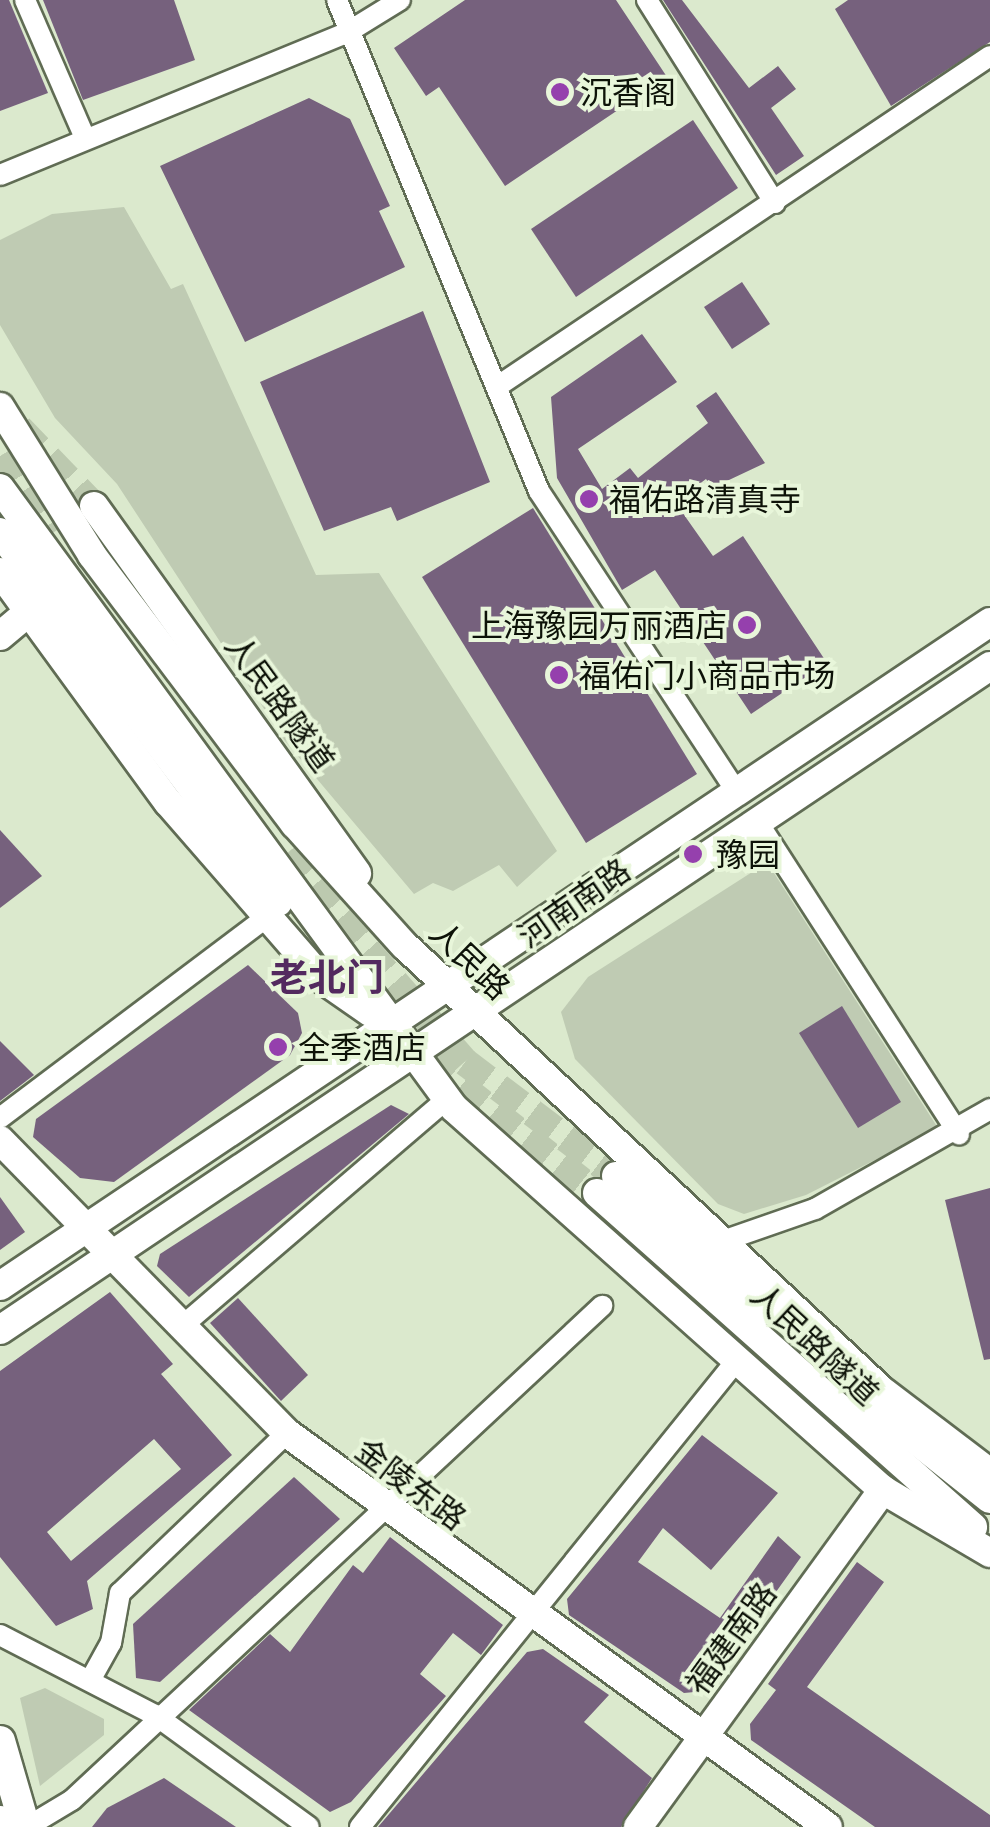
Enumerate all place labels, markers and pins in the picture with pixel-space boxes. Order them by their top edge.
place label: 沉香阁 [580,73,676,111]
marker: 沉香阁 [549,81,571,103]
place label: 福佑路清真寺 [609,480,801,518]
marker: 福佑路清真寺 [578,488,600,510]
place label: 上海豫园万丽酒店 [471,606,727,644]
marker: 上海豫园万丽酒店 [736,614,758,636]
place label: 福佑门小商品市场 [579,656,835,694]
marker: 福佑门小商品市场 [548,664,570,686]
place label: 豫园 [716,835,780,873]
marker: 豫园 [680,841,706,867]
place label: 全季酒店 [298,1028,426,1066]
marker: 全季酒店 [267,1036,289,1058]

